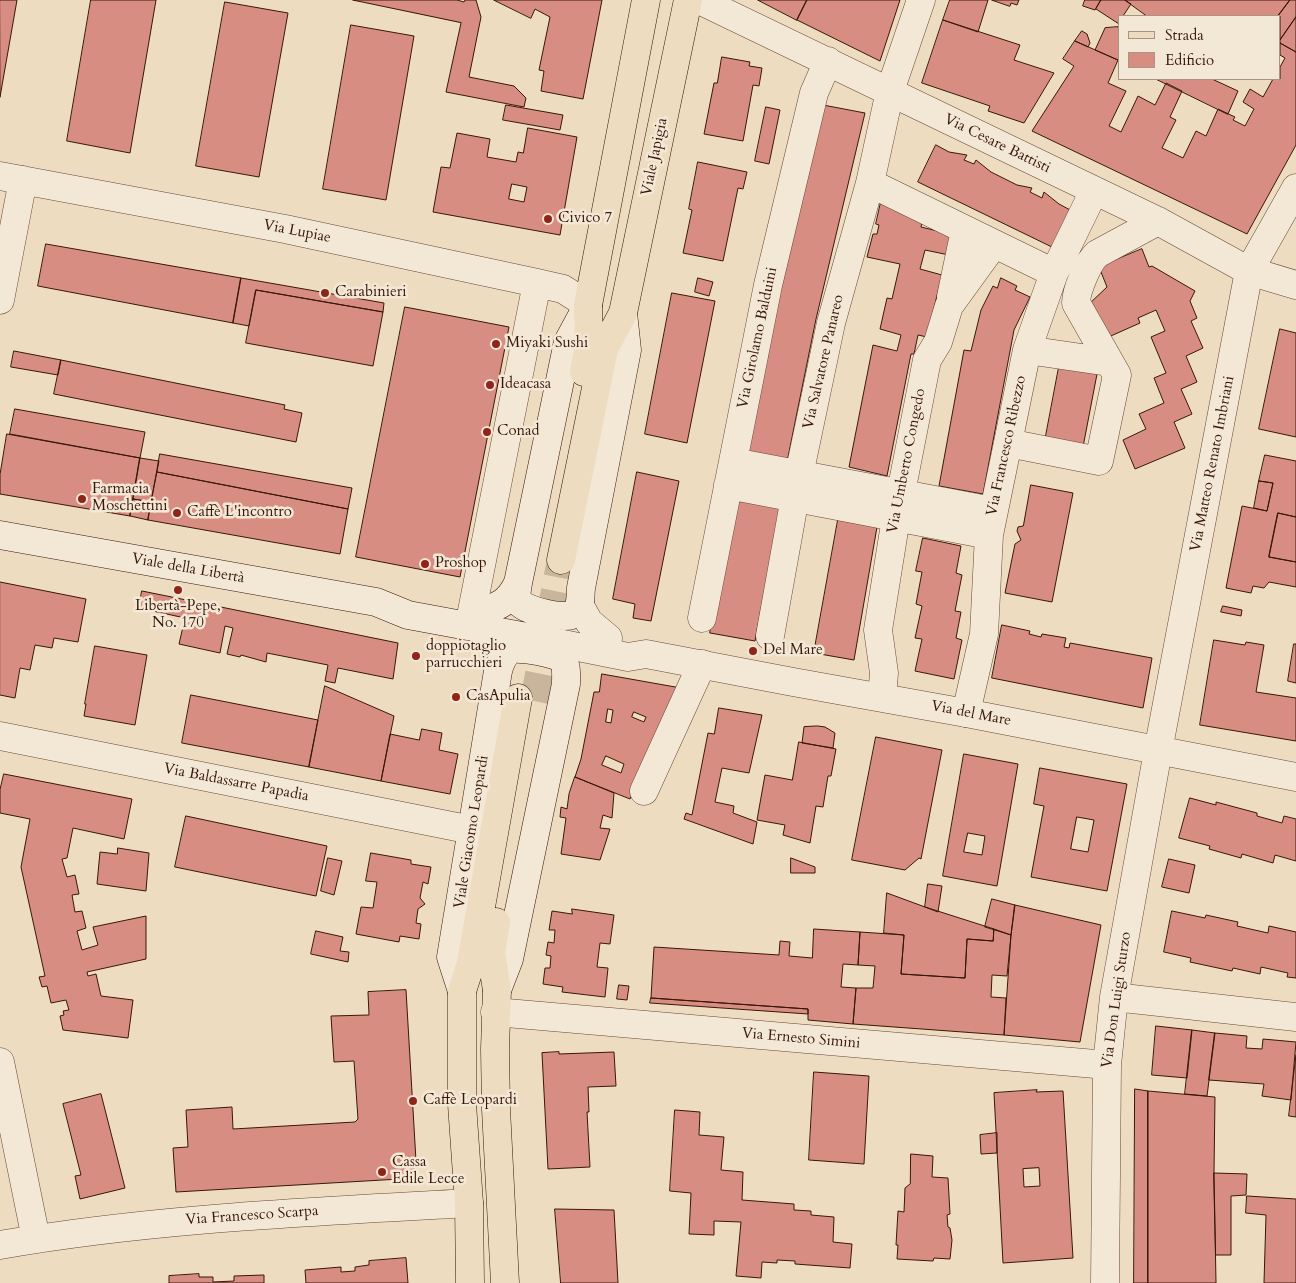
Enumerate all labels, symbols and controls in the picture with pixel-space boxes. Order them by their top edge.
legend [1118,15,1281,80]
text: Strada [1165,25,1204,45]
text: Edificio [1165,50,1214,70]
street label: Via Cesare Battisti [941,110,1053,178]
street label: Viale Japigia [638,116,672,198]
place label: Civico 7 [558,210,612,228]
marker: Civico 7 [542,213,554,225]
street label: Via Lupiae [262,217,332,247]
street label: Via Girolamo Balduini [734,266,782,410]
place label: Carabinieri [335,284,406,302]
marker: Carabinieri [319,287,331,299]
street label: Via Salvatore Panareo [800,293,848,431]
place label: Miyaki Sushi [506,335,588,353]
marker: Miyaki Sushi [490,338,502,350]
street label: Via Francesco Ribezzo [983,374,1031,518]
street label: Via Matteo Renato Imbriani [1187,375,1239,553]
place label: Ideacasa [500,376,551,394]
marker: Ideacasa [484,379,496,391]
street label: Via Umberto Congedo [884,387,930,535]
place label: Conad [497,423,540,441]
marker: Conad [481,426,493,438]
place label: Farmacia Moschettini [92,481,168,516]
marker: Farmacia Moschettini [76,493,88,505]
place label: Caffè L'incontro [187,504,292,522]
marker: Caffè L'incontro [171,507,183,519]
street label: Viale della Libertà [130,550,246,588]
place label: Proshop [435,555,487,573]
marker: Proshop [419,558,431,570]
marker: Libertà-Pepe, No. 170 [172,584,184,596]
place label: Libertà-Pepe, No. 170 [135,598,221,633]
place label: doppiotaglio parrucchieri [426,638,506,673]
place label: Del Mare [763,642,823,660]
marker: Del Mare [747,645,759,657]
marker: doppiotaglio parrucchieri [410,650,422,662]
place label: CasApulia [466,688,530,706]
marker: CasApulia [450,691,462,703]
street label: Via del Mare [929,697,1013,731]
street label: Viale Giacomo Leopardi [451,754,493,910]
street label: Via Baldassarre Papadia [162,760,310,806]
street label: Via Don Luigi Sturzo [1099,931,1135,1069]
street label: Via Ernesto Simini [741,1025,861,1053]
place label: Caffè Leopardi [423,1092,517,1110]
marker: Caffè Leopardi [407,1095,419,1107]
place label: Cassa Edile Lecce [392,1154,464,1189]
marker: Cassa Edile Lecce [376,1166,388,1178]
street label: Via Francesco Scarpa [185,1202,319,1230]

